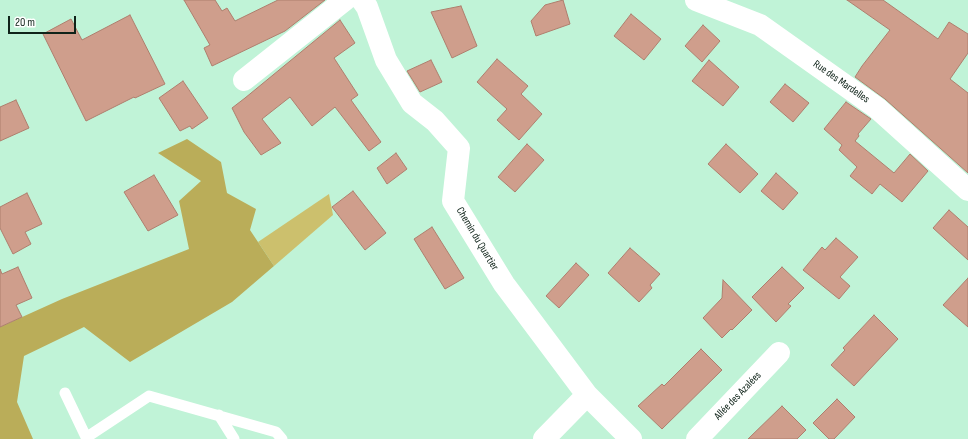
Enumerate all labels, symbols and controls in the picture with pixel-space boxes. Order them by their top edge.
scale bar [10,8,78,34]
text: 20 m [15,15,35,30]
street label: Rue des Mardelles [810,58,872,106]
street label: Chemin du Quartier [453,205,501,273]
street label: Allée des Azalées [712,369,764,423]

